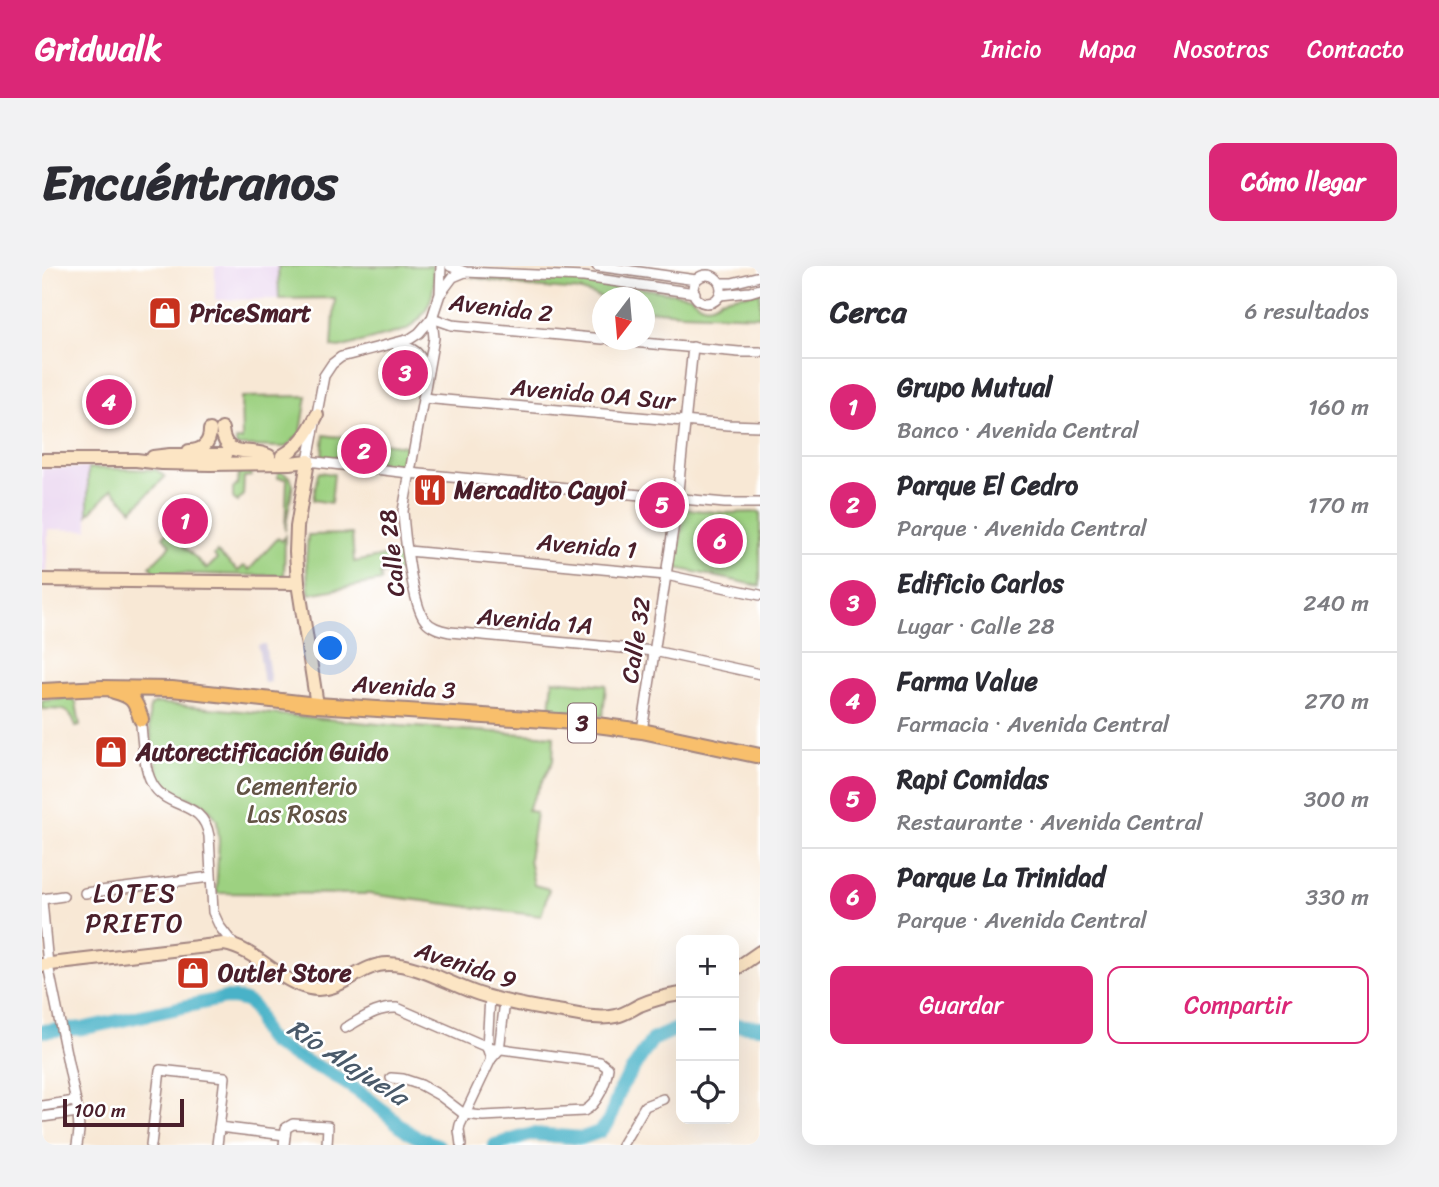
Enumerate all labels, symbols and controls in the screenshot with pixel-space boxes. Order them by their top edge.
text: Gridwalk [35,20,162,78]
text: Inicio [982,28,1041,70]
text: Mapa [1079,28,1136,70]
text: Nosotros [1174,28,1269,70]
text: Contacto [1307,28,1404,70]
text: Encuéntranos [42,139,338,226]
button: Cómo llegar [1209,143,1397,221]
street label: Avenida 2 [446,281,555,335]
text: Cerca [830,285,906,339]
north arrow [592,287,655,350]
text: 6 resultados [1244,291,1369,332]
place label: PriceSmart [190,292,312,334]
shop icon: PriceSmart [146,294,184,332]
pin: 3 [382,347,428,399]
text: Grupo Mutual [897,364,1053,410]
street label: Avenida 0A Sur [508,366,679,422]
pin: 4 [86,376,132,428]
text: 1 [848,387,858,428]
text: 160 m [1308,387,1369,428]
text: Banco · Avenida Central [897,410,1139,451]
pin: 2 [341,425,387,477]
text: Parque El Cedro [897,462,1078,508]
place label: Mercadito Cayoi [453,469,627,511]
restaurant icon: Mercadito Cayoi [411,471,449,509]
pin: 5 [639,479,685,531]
text: 2 [846,485,860,526]
text: 170 m [1308,485,1369,526]
pin: 1 [162,495,208,547]
street label: Calle 28 [367,507,417,599]
text: Parque · Avenida Central [897,508,1147,549]
pin: 6 [697,515,743,567]
street label: Avenida 1 [534,521,639,571]
text: Edificio Carlos [897,560,1064,606]
text: 3 [847,583,859,624]
text: 240 m [1303,583,1369,624]
street label: Calle 32 [609,594,664,686]
street label: Avenida 1A [475,595,595,647]
text: Lugar · Calle 28 [897,606,1055,647]
your location [313,631,347,665]
text: Farma Value [897,658,1038,704]
street label: Avenida 3 [350,662,457,712]
text: 4 [846,681,860,722]
text: 270 m [1304,681,1369,722]
road number: 3 [568,704,596,743]
text: Farmacia · Avenida Central [897,704,1169,745]
place label: Autorectificación Guido [135,731,389,773]
shop icon: Autorectificación Guido [92,733,130,771]
text: Rapi Comidas [897,756,1048,802]
park label: Cementerio Las Rosas [237,765,357,835]
text: 5 [846,779,860,820]
text: 300 m [1304,779,1369,820]
text: Restaurante · Avenida Central [897,802,1203,843]
text: Parque La Trinidad [897,854,1105,900]
district label: LOTES PRIETO [85,870,185,946]
text: 6 [846,877,860,918]
text: 330 m [1306,877,1369,918]
text: Parque · Avenida Central [897,900,1147,941]
street label: Avenida 9 [409,929,522,1001]
map controls [676,935,739,1124]
button: + [676,935,739,998]
place label: Outlet Store [218,952,352,994]
shop icon: Outlet Store [174,954,212,992]
button: Guardar [830,966,1093,1044]
button: Compartir [1107,966,1369,1044]
button: − [676,998,739,1061]
water label: Río Alajuela [278,1005,420,1120]
button: locate [676,1061,739,1124]
text: 100 m [74,1094,126,1127]
scale bar [63,1096,184,1128]

